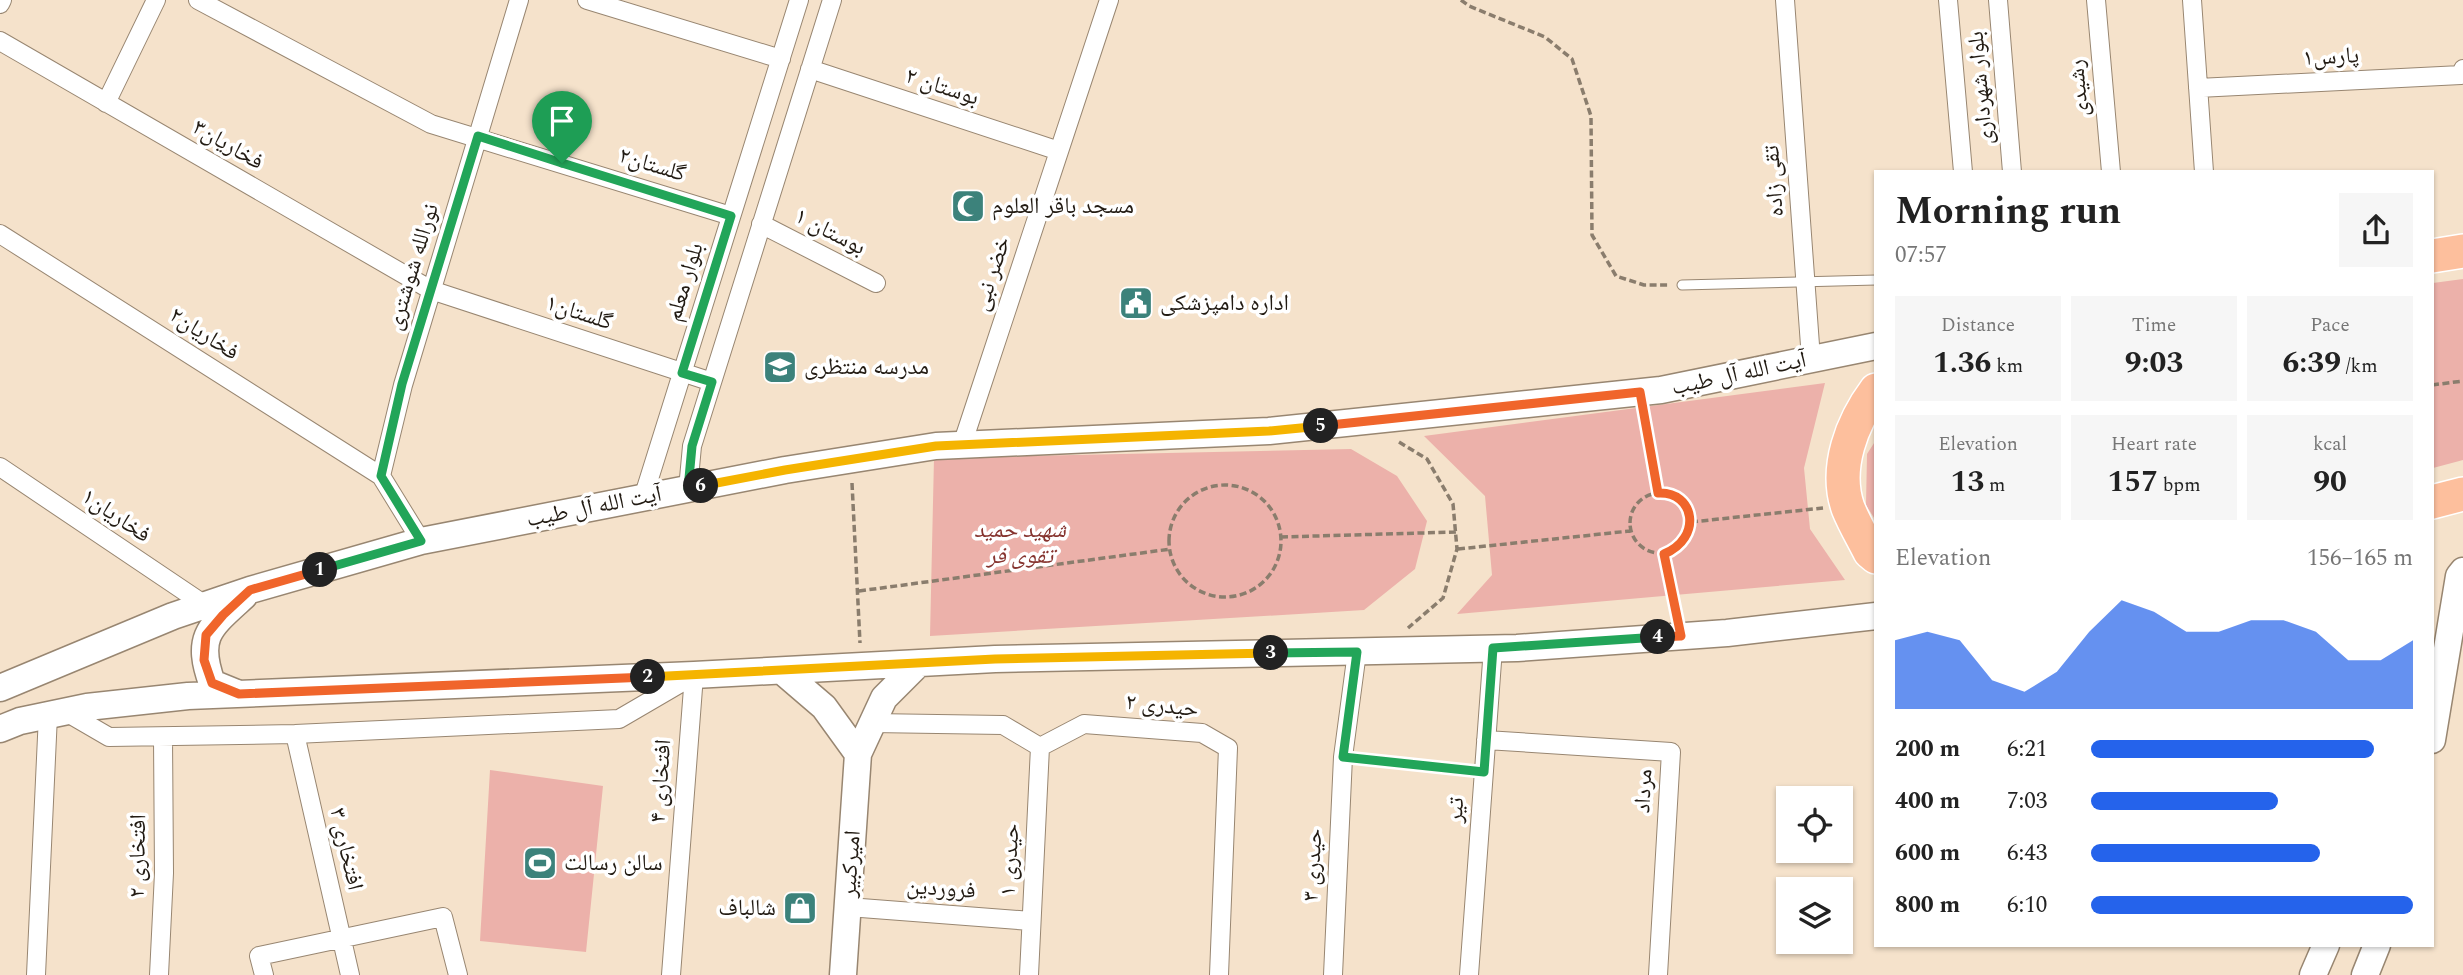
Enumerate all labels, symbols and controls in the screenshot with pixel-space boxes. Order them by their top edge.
street label: بلوار شهرداری [1959,30,2003,146]
street label: پارس۱ [2302,38,2360,76]
street label: رشیدی [2059,58,2099,118]
street label: بوستان ۲ [901,59,983,115]
pin [532,91,592,163]
icon: arrive [543,102,581,140]
street label: فخاریان۳ [186,111,270,179]
street label: گلستان۲ [614,138,690,192]
street label: تقی زاده [1754,144,1794,218]
text: Morning run [1895,183,2121,241]
mosque icon: مسجد باقر العلوم [949,187,987,225]
place label: مسجد باقر العلوم [992,189,1134,224]
button: share [2339,193,2413,267]
street label: نورالله شوشتری [377,199,449,335]
street label: بوستان ۱ [788,199,872,265]
street label: خضر نبی [964,232,1020,316]
street label: بلوار معلم [656,238,714,326]
text: 07:57 [1895,238,1947,273]
public building icon: اداره دامپزشکی [1117,284,1155,322]
street label: گلستان۱ [541,286,617,340]
place label: اداره دامپزشکی [1160,286,1289,321]
street label: فخاریان۲ [162,298,246,370]
text: Distance [1941,311,2015,340]
text: Time [2132,311,2176,340]
text: Pace [2310,311,2350,340]
text: 1.36 [1933,340,1991,386]
text: 9:03 [2125,340,2183,386]
text: 6:39 [2283,340,2341,386]
street label: آیت الله آل طیب [1668,342,1811,405]
school or university icon: مدرسه منتظری [761,348,799,386]
place label: مدرسه منتظری [804,350,929,385]
text: km [1991,352,2023,381]
text: /km [2341,352,2377,381]
pin: 5 [1304,408,1338,444]
text: 5 [1315,411,1326,440]
text: Elevation [1938,430,2018,459]
text: Heart rate [2111,430,2197,459]
text: kcal [2313,430,2347,459]
text: 13 [1951,459,1984,505]
text: 157 [2107,459,2158,505]
text: 90 [2313,459,2347,505]
pin: 6 [684,468,718,504]
text: 6 [695,471,706,500]
text: m [1984,471,2005,500]
text: bpm [2158,471,2201,500]
street label: آیت الله آل طیب [523,477,666,537]
street label: فخاریان۱ [74,480,158,552]
park label: شهید حمید تقوی فر [974,513,1067,574]
text: Elevation [1895,541,1991,576]
text: 156–165 m [2307,541,2413,576]
pin: 1 [302,552,338,588]
text: 1 [314,555,325,584]
pin: 4 [1640,620,1676,654]
text: 4 [1652,622,1663,651]
pin: 3 [1254,636,1288,670]
text: 3 [1265,638,1276,667]
pin: 2 [630,660,666,694]
text: 2 [642,662,653,691]
street label: حیدری ۲ [1124,685,1200,727]
text: 200 m [1895,732,1960,767]
text: 6:21 [2007,732,2047,767]
street label: افتخاری ۴ [641,738,681,824]
street label: مرداد [1625,768,1663,814]
text: 400 m [1895,784,1960,819]
text: 7:03 [2007,784,2047,819]
map controls [1776,786,1853,954]
button: locate [1776,786,1853,863]
street label: تیر [1438,796,1474,825]
street label: افتخاری ۳ [320,804,372,894]
street label: افتخاری ۲ [120,814,156,898]
street label: حیدری ۱ [991,823,1029,897]
street label: حیدری ۳ [1294,828,1332,902]
street label: امیرکبیر [831,829,871,900]
text: 600 m [1895,836,1960,871]
text: 6:43 [2007,836,2047,871]
sports icon: سالن رسالت [521,844,559,882]
place label: سالن رسالت [564,846,663,881]
street label: فروردین [905,869,977,909]
button: layers [1776,877,1853,954]
text: 800 m [1895,888,1960,923]
text: 6:10 [2007,888,2047,923]
shop icon: شالباف [781,889,819,927]
place label: شالباف [718,891,776,926]

